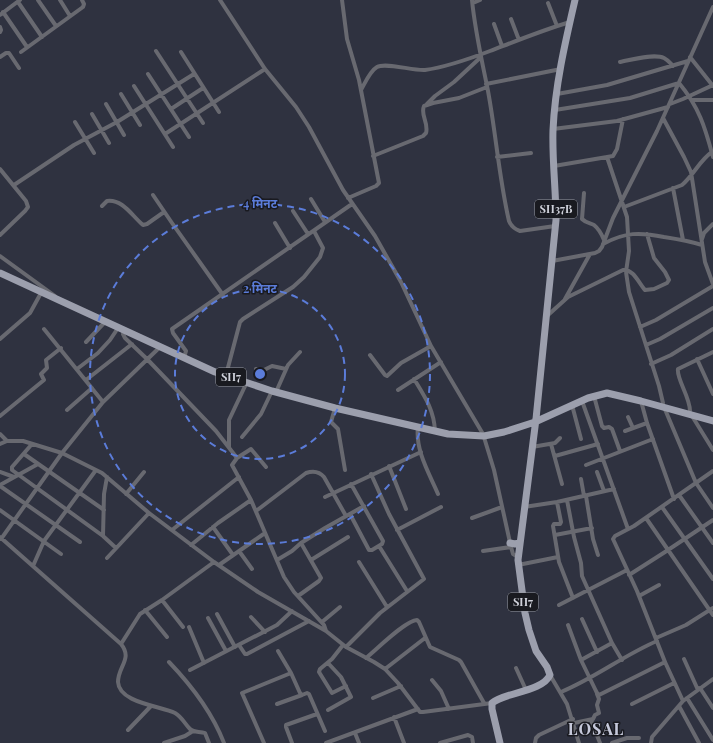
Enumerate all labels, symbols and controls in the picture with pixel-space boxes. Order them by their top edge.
text: 4 मिनट [243,195,278,211]
road number: SH37B [535,200,577,218]
text: 2 मिनट [243,280,278,296]
centre of rings [253,367,267,381]
road number: SH7 [216,368,246,386]
road number: SH7 [508,593,538,611]
district label: LOSAL [568,718,624,739]

